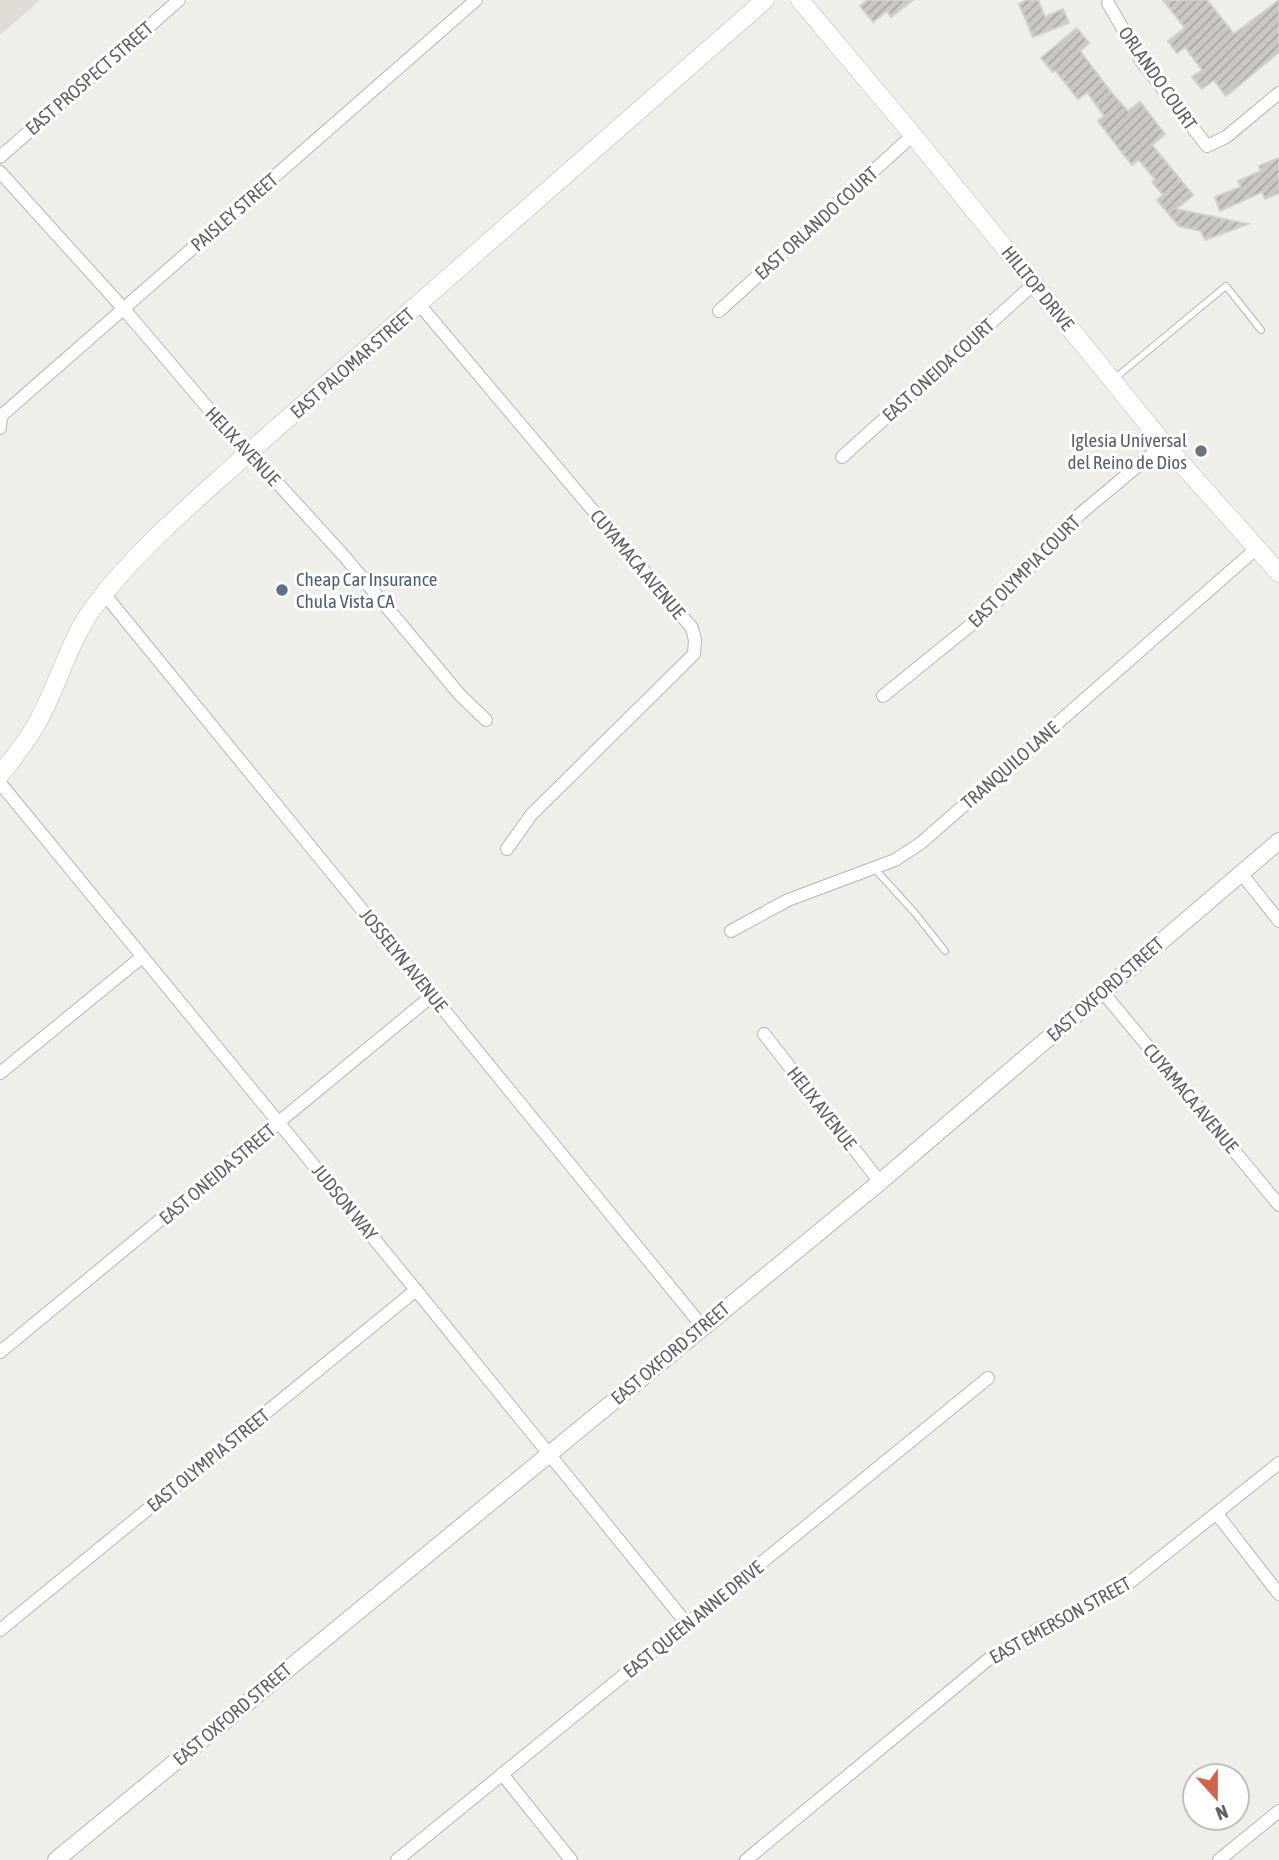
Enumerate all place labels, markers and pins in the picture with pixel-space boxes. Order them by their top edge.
place label: Iglesia Universal del Reino de Dios [1068,429,1187,473]
marker: Iglesia Universal del Reino de Dios [1193,443,1209,459]
place label: Cheap Car Insurance Chula Vista CA [296,568,437,612]
marker: Cheap Car Insurance Chula Vista CA [274,582,290,598]

